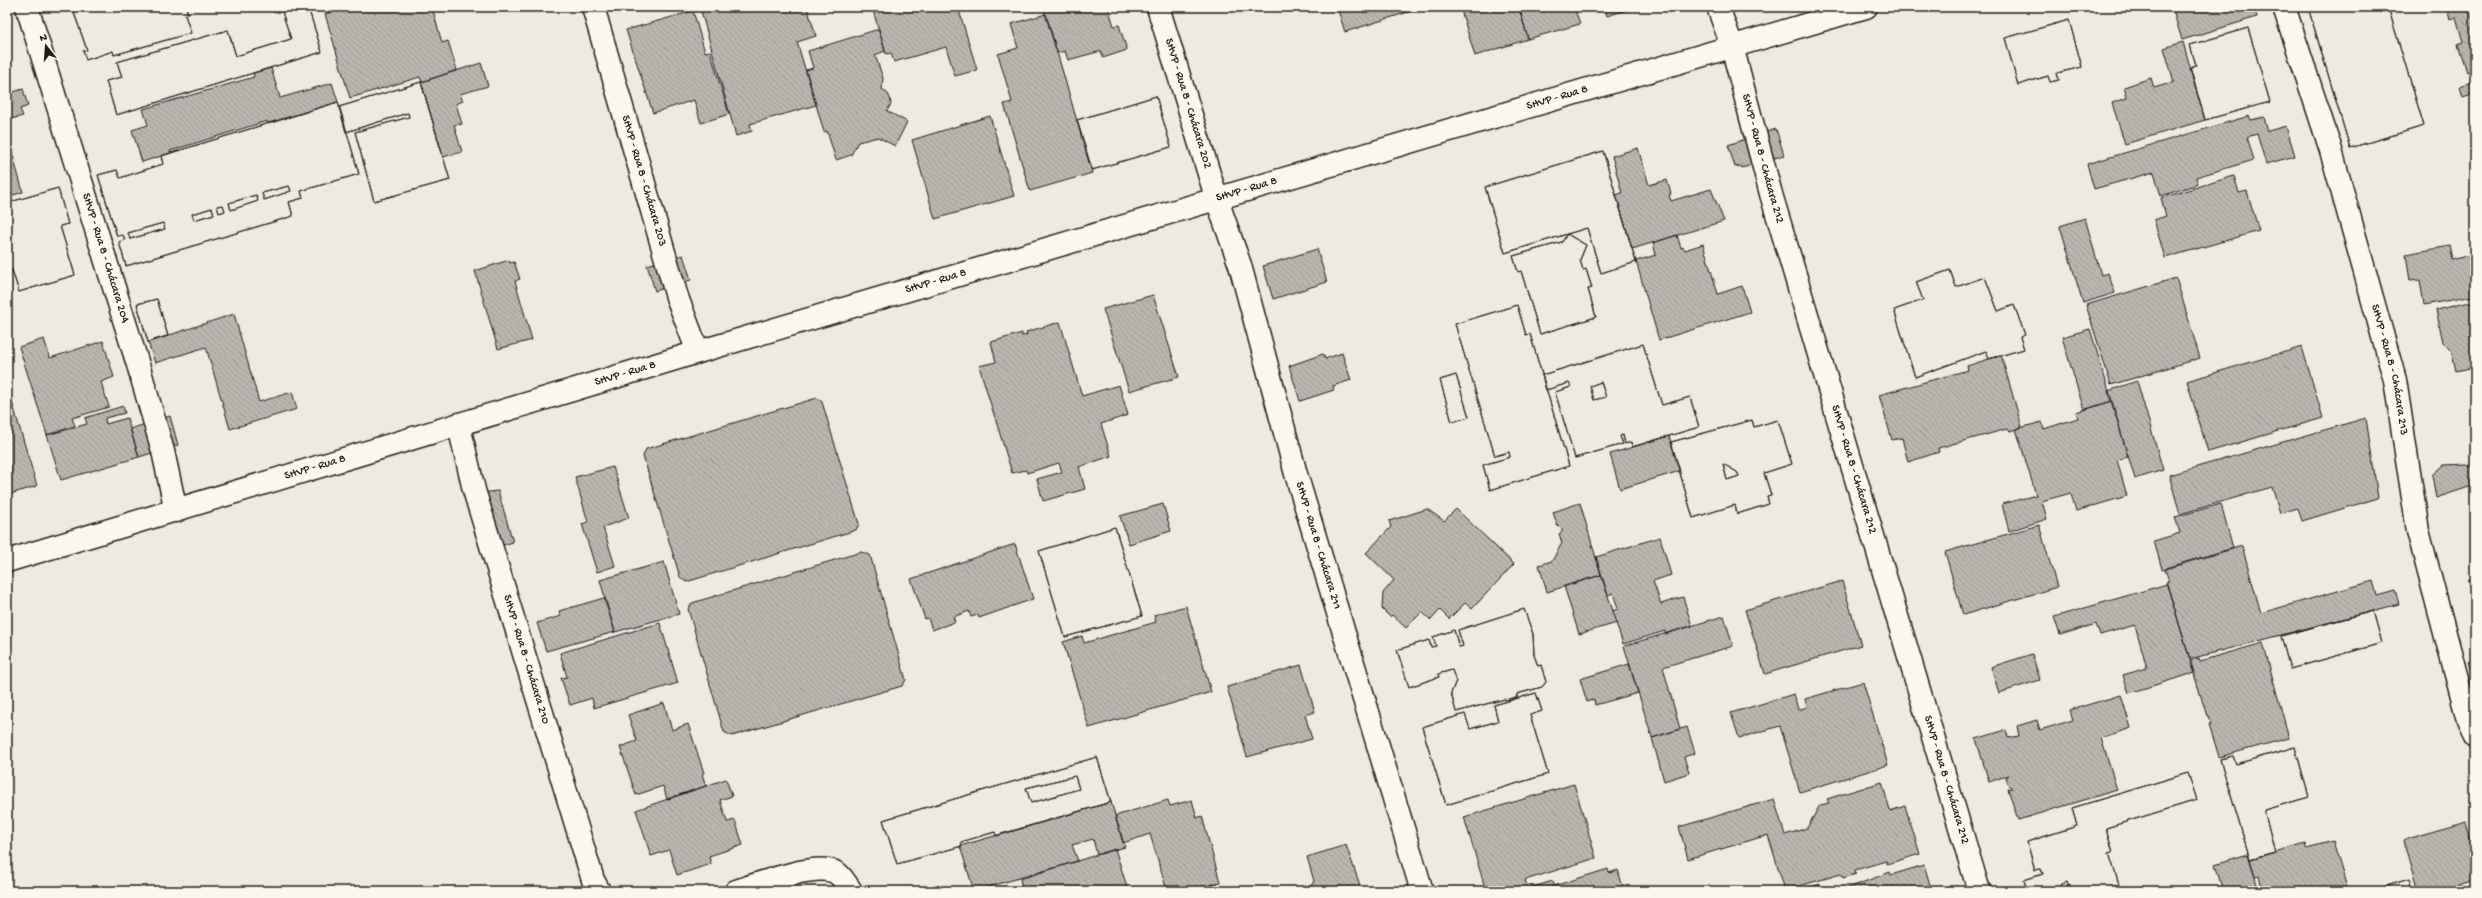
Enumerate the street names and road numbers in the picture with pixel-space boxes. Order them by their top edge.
street label: SHVP - Rua 8 - Chácara 202 [1161,37,1214,171]
street label: SHVP - Rua 8 [1525,82,1590,114]
street label: SHVP - Rua 8 - Chácara 212 [1738,92,1786,225]
street label: SHVP - Rua 8 - Chácara 203 [618,114,669,248]
street label: SHVP - Rua 8 [1214,174,1279,206]
street label: SHVP - Rua 8 - Chácara 204 [78,192,132,325]
street label: SHVP - Rua 8 [904,266,969,297]
street label: SHVP - Rua 8 - Chácara 213 [2367,303,2410,436]
street label: SHVP - Rua 8 [593,358,658,390]
street label: SHVP - Rua 8 - Chácara 212 [1827,404,1879,536]
street label: SHVP - Rua 8 [283,452,348,484]
street label: SHVP - Rua 8 - Chácara 211 [1292,480,1344,611]
street label: SHVP - Rua 8 - Chácara 210 [499,593,552,726]
street label: SHVP - Rua 8 - Chácara 212 [1920,714,1972,846]

